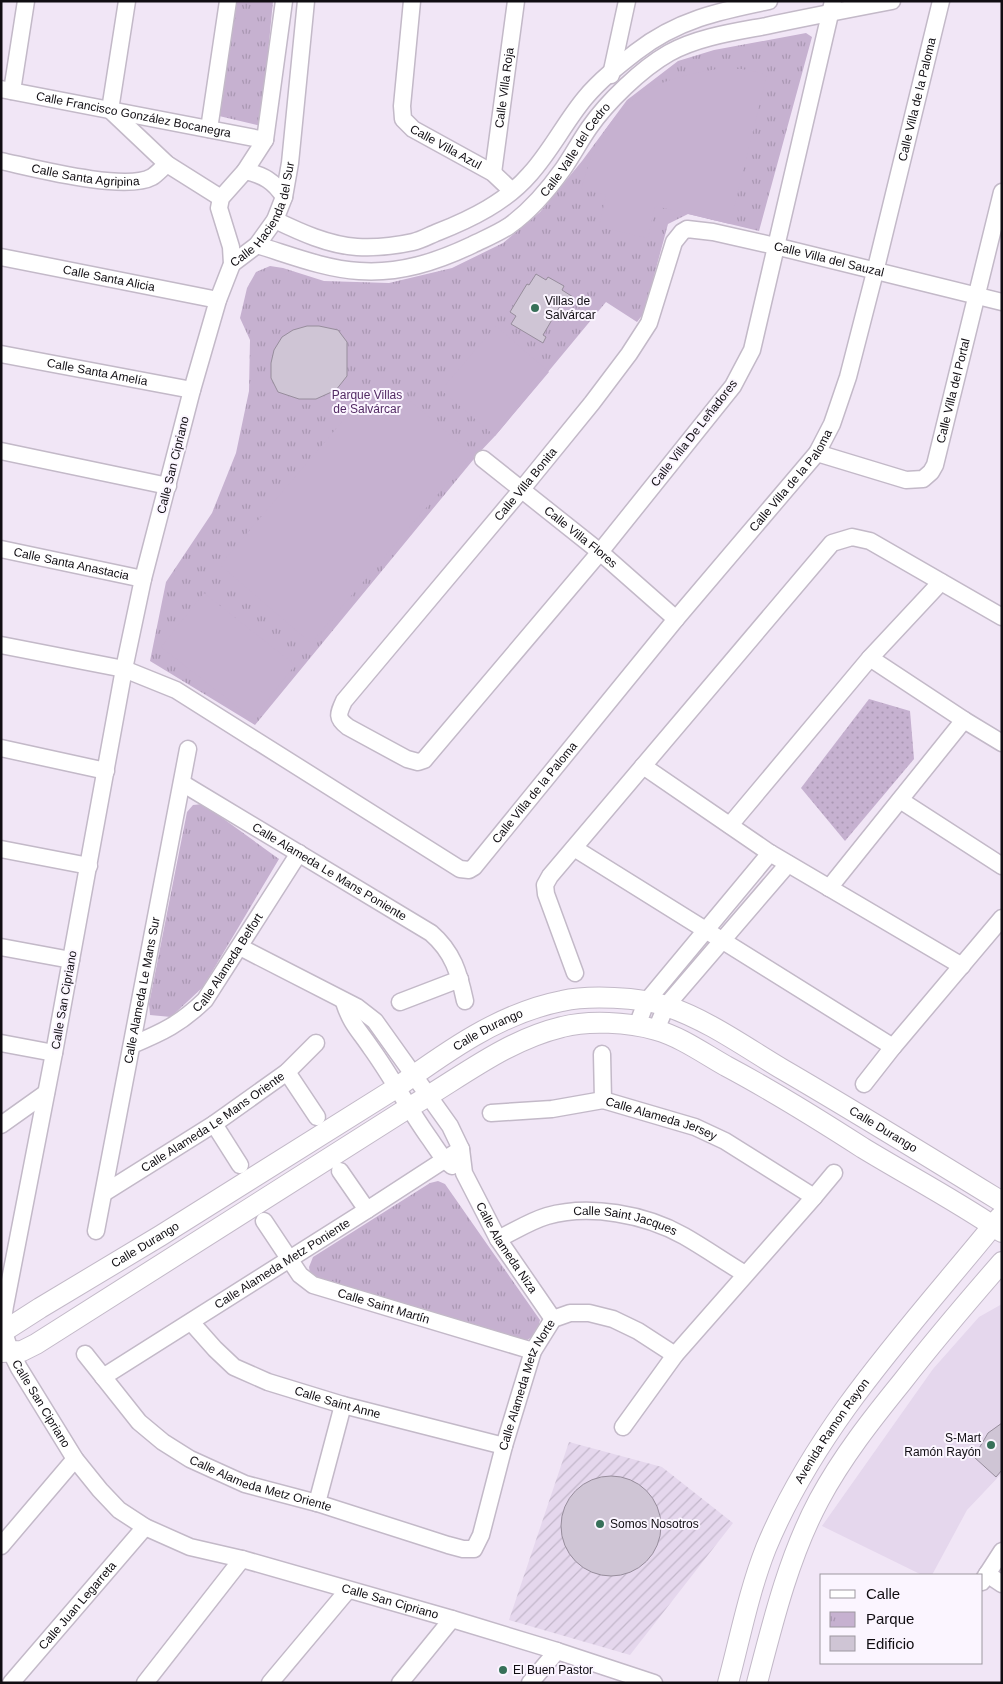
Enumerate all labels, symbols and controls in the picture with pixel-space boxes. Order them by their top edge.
street label: Calle Villa de la Paloma [895,36,939,163]
street label: Calle Villa Roja [492,46,517,129]
street label: Calle Francisco González Bocanegra [35,89,233,140]
street label: Calle Valle del Cedro [537,100,613,200]
street label: Calle Villa Azul [408,122,484,172]
street label: Calle Santa Agripina [30,161,141,189]
street label: Calle Hacienda del Sur [227,161,297,270]
street label: Calle Villa del Sauzal [773,239,885,280]
street label: Calle Santa Alicia [62,262,156,294]
place label: Villas de Salvárcar [545,294,596,322]
marker: Villas de Salvárcar [529,302,541,314]
street label: Calle Villa del Portal [934,337,973,445]
street label: Calle Santa Amelía [46,356,149,389]
street label: Calle Villa De Leñadores [648,377,740,489]
park label: Parque Villas de Salvárcar [332,388,402,416]
street label: Calle San Cipriano [154,414,192,515]
street label: Calle Villa de la Paloma [746,427,835,535]
street label: Calle Villa Bonita [491,445,560,524]
street label: Calle Villa Flores [541,503,620,571]
street label: Calle Santa Anastacia [12,545,131,583]
street label: Calle Villa de la Paloma [489,739,580,846]
street label: Calle Alameda Le Mans Poniente [250,820,409,924]
street label: Calle Alameda Belfort [190,910,266,1015]
street label: Calle Alameda Le Mans Sur [121,916,163,1065]
street label: Calle San Cipriano [48,949,80,1050]
street label: Calle Durango [450,1006,525,1054]
street label: Calle Alameda Le Mans Oriente [139,1069,288,1175]
street label: Calle Alameda Jersey [604,1094,719,1143]
street label: Calle Durango [847,1103,920,1155]
street label: Calle Alameda Niza [473,1200,540,1296]
street label: Calle Saint Jacques [573,1204,679,1238]
street label: Calle Alameda Metz Poniente [212,1215,353,1312]
street label: Calle Durango [109,1219,182,1271]
street label: Calle Saint Martín [336,1286,431,1327]
street label: Calle Alameda Metz Norte [496,1317,558,1452]
street label: Calle San Cipriano [9,1357,73,1450]
street label: Avenida Ramon Rayon [792,1376,872,1486]
street label: Calle Saint Anne [293,1384,382,1421]
place label: S-Mart Ramón Rayón [904,1431,982,1459]
marker: S-Mart Ramón Rayón [985,1439,997,1451]
street label: Calle Alameda Metz Oriente [187,1453,334,1514]
place label: Somos Nosotros [610,1517,699,1531]
marker: Somos Nosotros [594,1518,606,1530]
street label: Calle Juan Legarreta [36,1558,119,1653]
legend [820,1574,983,1664]
street label: Calle San Cipriano [340,1581,441,1622]
text: Calle [866,1585,900,1602]
text: Parque [866,1610,914,1627]
text: Edificio [866,1635,914,1652]
place label: El Buen Pastor [513,1663,593,1677]
marker: El Buen Pastor [497,1664,509,1676]

